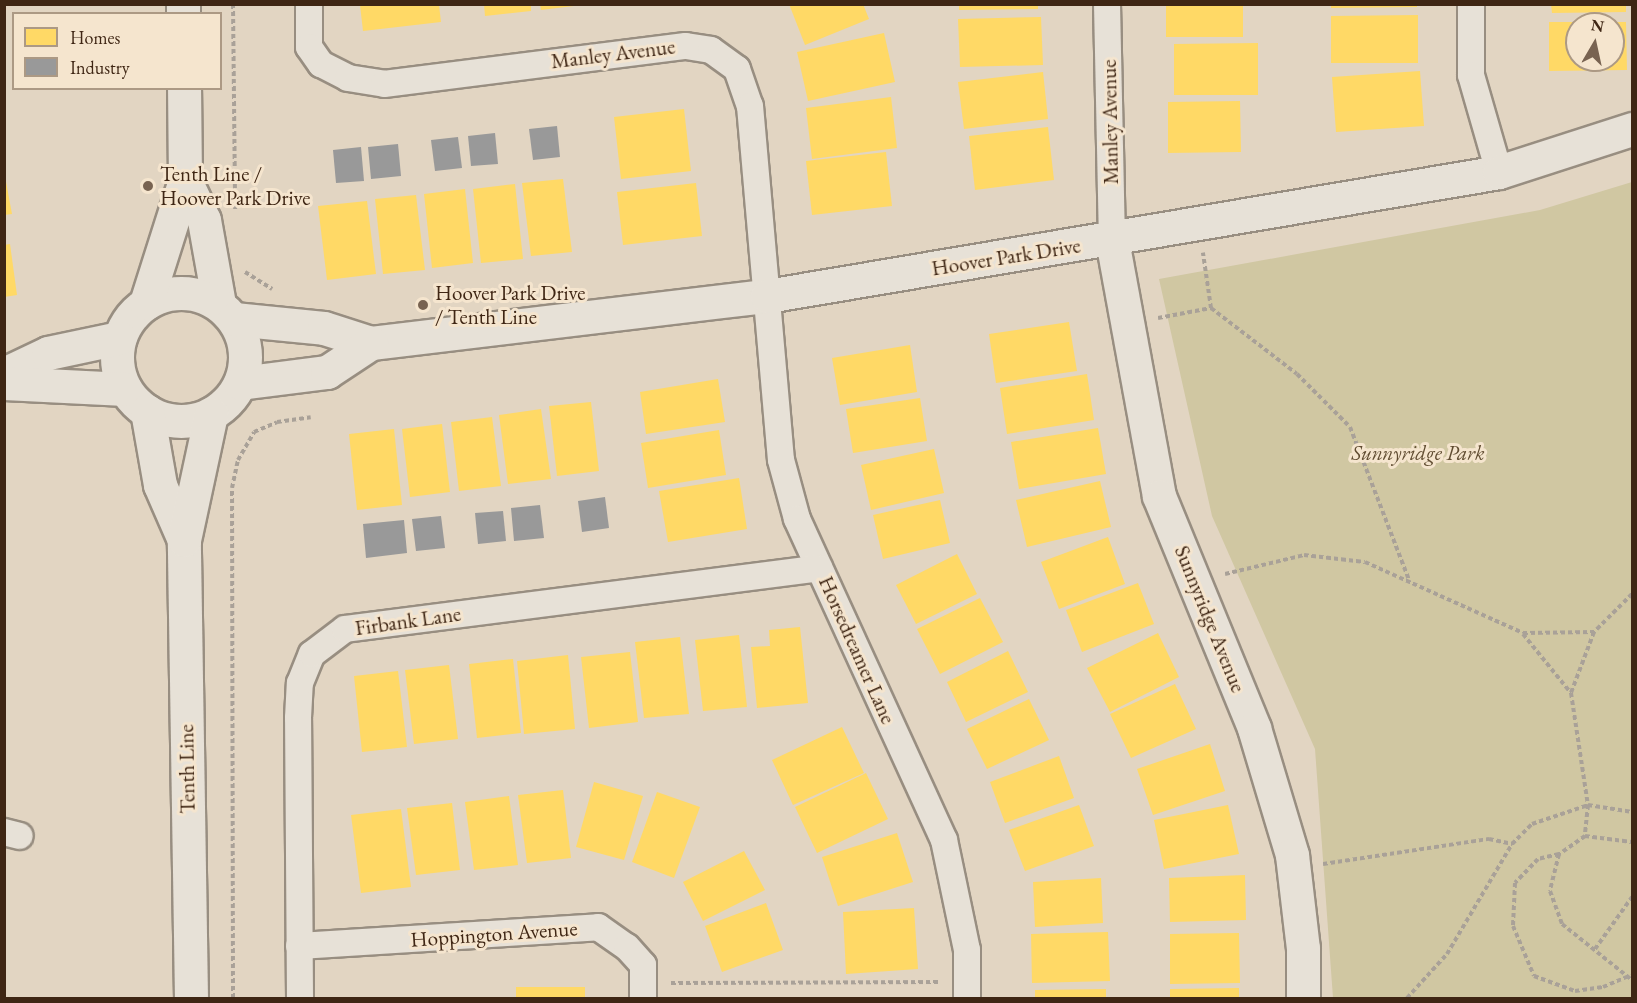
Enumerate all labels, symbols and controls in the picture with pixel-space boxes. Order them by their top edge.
legend [12,12,222,90]
north arrow [1565,12,1625,72]
text: N [1590,14,1606,37]
text: Homes [70,26,120,49]
street label: Manley Avenue [549,34,677,74]
text: Industry [70,56,130,79]
street label: Manley Avenue [1096,59,1124,185]
place label: Tenth Line / Hoover Park Drive [160,161,310,211]
marker: Tenth Line / Hoover Park Drive [141,179,155,193]
street label: Hoover Park Drive [930,233,1082,281]
place label: Hoover Park Drive / Tenth Line [435,280,585,330]
marker: Hoover Park Drive / Tenth Line [416,298,430,312]
park label: Sunnyridge Park [1352,440,1484,466]
street label: Sunnyridge Avenue [1169,542,1251,696]
street label: Horsedreamer Lane [813,572,901,728]
street label: Firbank Lane [353,601,463,641]
street label: Tenth Line [174,724,200,814]
street label: Hoppington Avenue [410,916,578,952]

